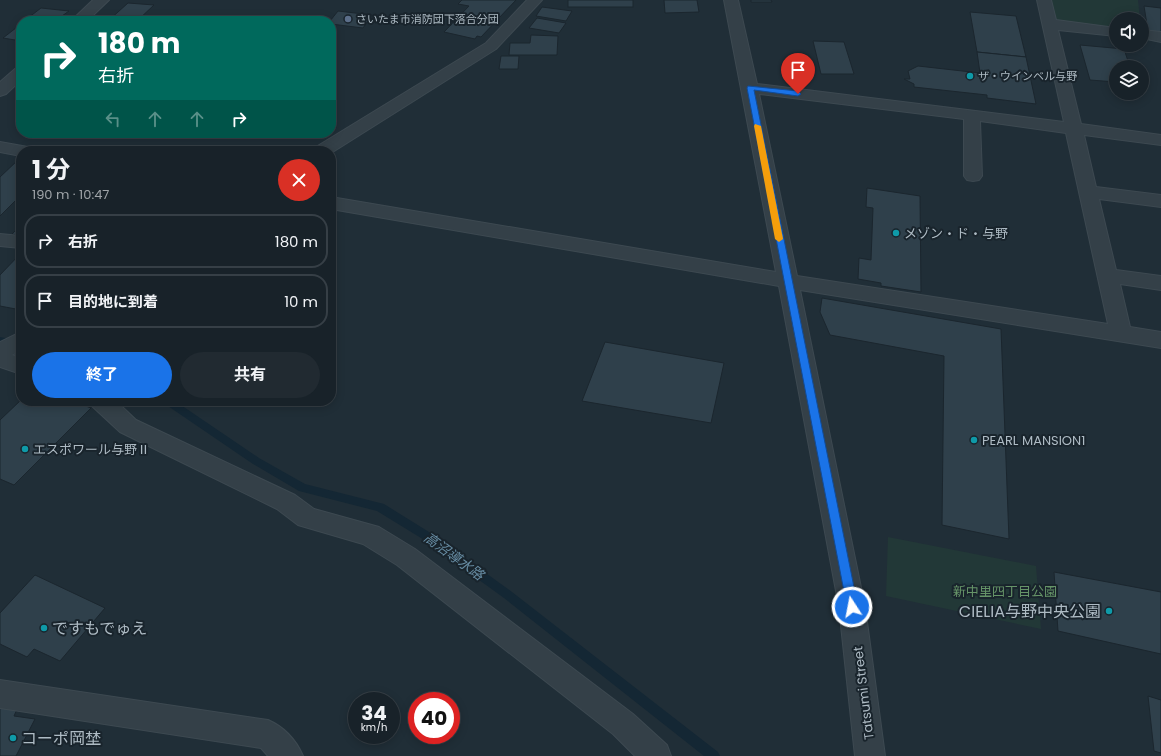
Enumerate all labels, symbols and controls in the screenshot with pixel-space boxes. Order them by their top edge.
place label: さいたま市消防団下落合分団 [356,11,499,27]
map controls [1109,12,1149,100]
button: sound [1109,12,1149,52]
marker: さいたま市消防団下落合分団 [343,14,353,24]
text: 180 m [98,24,181,63]
icon: right [32,32,84,84]
pin [781,53,815,94]
icon: arrive [787,59,809,81]
button: layers [1109,60,1149,100]
text: 右折 [98,63,134,88]
place label: ザ・ウインベル与野 [978,68,1077,84]
marker: ザ・ウインベル与野 [965,71,975,81]
icon: left [102,108,124,130]
icon: ahead [144,108,166,130]
icon: ahead [186,108,208,130]
icon: right [228,108,250,130]
text: 1 分 [32,153,70,186]
button: close [278,159,320,201]
text: 190 m · 10:47 [32,185,109,204]
place label: メゾン・ド・与野 [904,224,1008,243]
marker: メゾン・ド・与野 [891,228,901,238]
icon: right [34,230,56,252]
text: 右折 [68,231,98,252]
text: 180 m [275,231,318,252]
icon: arrive [34,290,56,312]
text: 目的地に到着 [68,291,158,312]
text: 10 m [284,291,318,312]
button: 終了 [32,352,172,398]
button: 共有 [180,352,320,398]
place label: PEARL MANSION1 [982,431,1085,450]
marker: PEARL MANSION1 [969,435,979,445]
place label: エスポワール与野Ⅱ [33,440,150,459]
marker: エスポワール与野Ⅱ [20,444,30,454]
water label: 高沼導水路 [420,527,489,585]
park label: 新中里四丁目公園 [953,582,1057,601]
position arrow [831,586,873,628]
place label: CIELIA与野中央公園 [959,600,1101,623]
marker: CIELIA与野中央公園 [1104,606,1114,616]
place label: ですもでゅえ [52,617,147,640]
marker: ですもでゅえ [39,623,49,633]
street label: Tatsumi Street [848,645,879,741]
speed limit sign: 40 [408,692,460,744]
text: 34 [361,699,387,727]
text: km/h [361,720,387,735]
place label: コーポ岡埜 [21,727,101,750]
marker: コーポ岡埜 [8,733,18,743]

